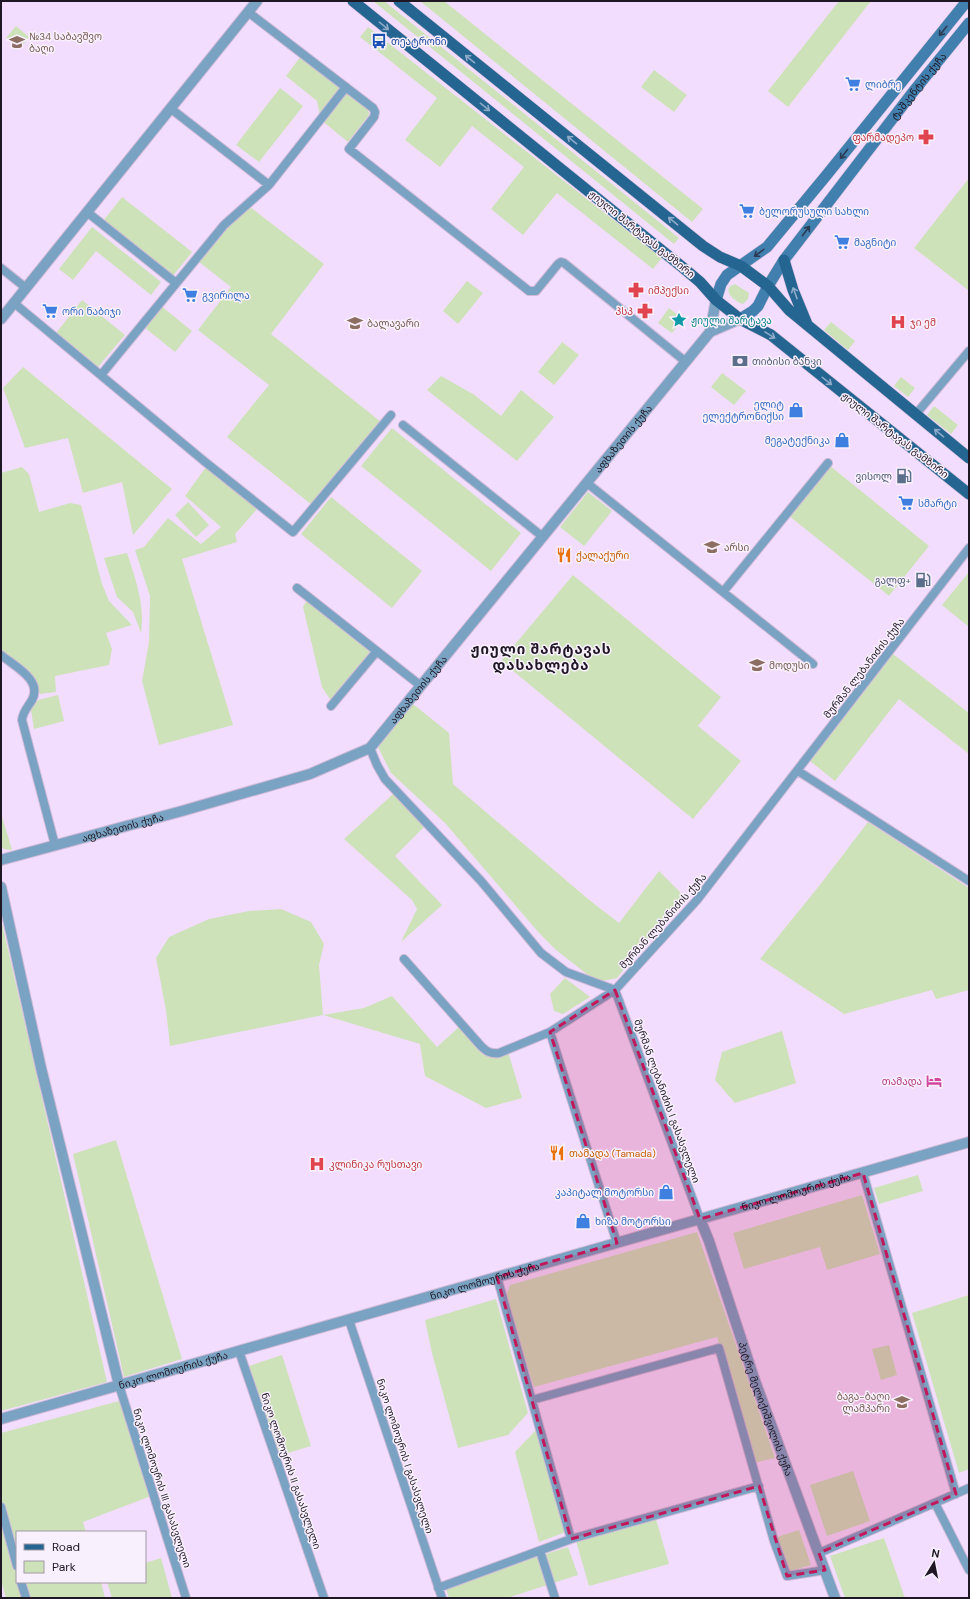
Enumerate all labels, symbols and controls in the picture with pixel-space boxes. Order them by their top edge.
one-way arrow [378,21,389,30]
one-way arrow [939,26,947,37]
place label: №34 საბავშვო ბაღი [29,30,102,55]
bus stop icon: თეატრონი [370,32,388,50]
school or university icon: №34 საბავშვო ბაღი [8,33,26,51]
place label: თეატრონი [391,35,447,48]
street label: ტაშკენტის ქუჩა [888,50,949,122]
one-way arrow [465,54,476,63]
supermarket icon: ლიბრე [844,75,862,93]
place label: ლიბრე [865,78,902,91]
one-way arrow [479,103,490,112]
pharmacy icon: ფარმადეპო [917,128,935,146]
place label: ფარმადეპო [852,131,914,144]
one-way arrow [566,136,577,144]
one-way arrow [839,149,848,160]
street label: ჟიული შარტავას გამზირი [586,187,698,281]
supermarket icon: ბელორუსული სახლი [738,202,756,220]
place label: ბელორუსული სახლი [759,205,869,218]
one-way arrow [667,217,678,226]
one-way arrow [802,225,811,236]
supermarket icon: მაგნიტი [833,233,851,251]
place label: მაგნიტი [854,236,897,249]
one-way arrow [754,248,765,257]
pharmacy icon: იმპექსი [627,281,645,299]
place label: იმპექსი [648,284,689,297]
supermarket icon: გვირილა [181,286,199,304]
one-way arrow [790,287,798,299]
place label: გვირილა [202,289,250,302]
supermarket icon: ორი ნაბიჯი [41,302,59,320]
pharmacy icon: პსპ [636,302,654,320]
place label: ორი ნაბიჯი [62,305,121,318]
place label: პსპ [615,305,633,318]
place icon: ჟიული შარტავა [670,311,688,329]
hospital icon: ჯი ემ [889,313,907,331]
school or university icon: ბალავარი [346,314,364,332]
place label: ჟიული შარტავა [691,314,772,327]
place label: ჯი ემ [910,316,936,329]
place label: ბალავარი [367,317,420,330]
one-way arrow [764,331,775,339]
bank icon: თიბისი ბანკი [731,352,749,370]
place label: თიბისი ბანკი [752,355,822,368]
one-way arrow [821,377,832,385]
street label: ჟიული შარტავას გამზირი [839,389,951,481]
place label: ელიტ ელექტრონიქსი [702,398,784,423]
shop icon: ელიტ ელექტრონიქსი [787,401,805,419]
street label: აფხაზეთის ქუჩა [591,402,655,475]
one-way arrow [933,428,944,437]
shop icon: მეგატექნიკა [833,431,851,449]
place label: მეგატექნიკა [765,434,830,447]
fuel station icon: ვისოლ [895,467,913,485]
place label: ვისოლ [856,470,892,483]
supermarket icon: სმარტი [897,494,915,512]
place label: სმარტი [918,497,957,510]
school or university icon: არსი [703,538,721,556]
place label: არსი [724,541,750,554]
restaurant icon: ქალაქური [555,546,573,564]
place label: ქალაქური [576,549,629,562]
fuel station icon: გალფ+ [914,571,932,589]
place label: გალფ+ [875,574,911,587]
street label: მურმან ლებანიძის ქუჩა [821,615,907,721]
district label: ჟიული შარტავას დასახლება [470,640,612,674]
street label: აფხაზეთის ქუჩა [386,653,450,726]
school or university icon: მოდუსი [748,656,766,674]
place label: მოდუსი [769,659,810,672]
street label: აფხაზეთის ქუჩა [80,810,165,844]
street label: მურმან ლებანიძის ქუჩა [617,870,709,972]
street label: მურმან ლებანიძის I გასასვლელი [631,1017,703,1185]
hotel icon: თამადა [925,1072,943,1090]
place label: თამადა [882,1075,922,1088]
restaurant icon: თამადა (Tamada) [548,1144,566,1162]
place label: თამადა (Tamada) [569,1147,656,1160]
hospital icon: კლინიკა რუსთავი [308,1155,326,1173]
place label: კლინიკა რუსთავი [329,1158,423,1171]
street label: ნიკო ლომოურის ქუჩა [740,1170,852,1213]
shop icon: კაპიტალ მოტორსი [657,1183,675,1201]
place label: კაპიტალ მოტორსი [555,1186,654,1199]
shop icon: ხიზა მოტორსი [574,1212,592,1230]
place label: ხიზა მოტორსი [595,1215,671,1228]
street label: ნიკო ლომოურის ქუჩა [428,1259,541,1302]
street label: პეტრე მელიქიშვილის ქუჩა [736,1340,796,1478]
street label: ნიკო ლომოურის ქუჩა [117,1348,229,1392]
street label: ნიკო ლომოურის I გასასვლელი [374,1377,436,1535]
place label: ბაგა-ბაღი ლამპარი [837,1390,890,1415]
street label: ნიკო ლომოურის II გასასვლელი [258,1391,324,1551]
school or university icon: ბაგა-ბაღი ლამპარი [893,1393,911,1411]
street label: ნიკო ლომოურის III გასასვლელი [130,1407,194,1570]
legend [16,1531,146,1583]
text: Road [52,1539,80,1555]
north arrow [914,1543,954,1583]
text: N [931,1546,941,1561]
text: Park [52,1559,76,1575]

